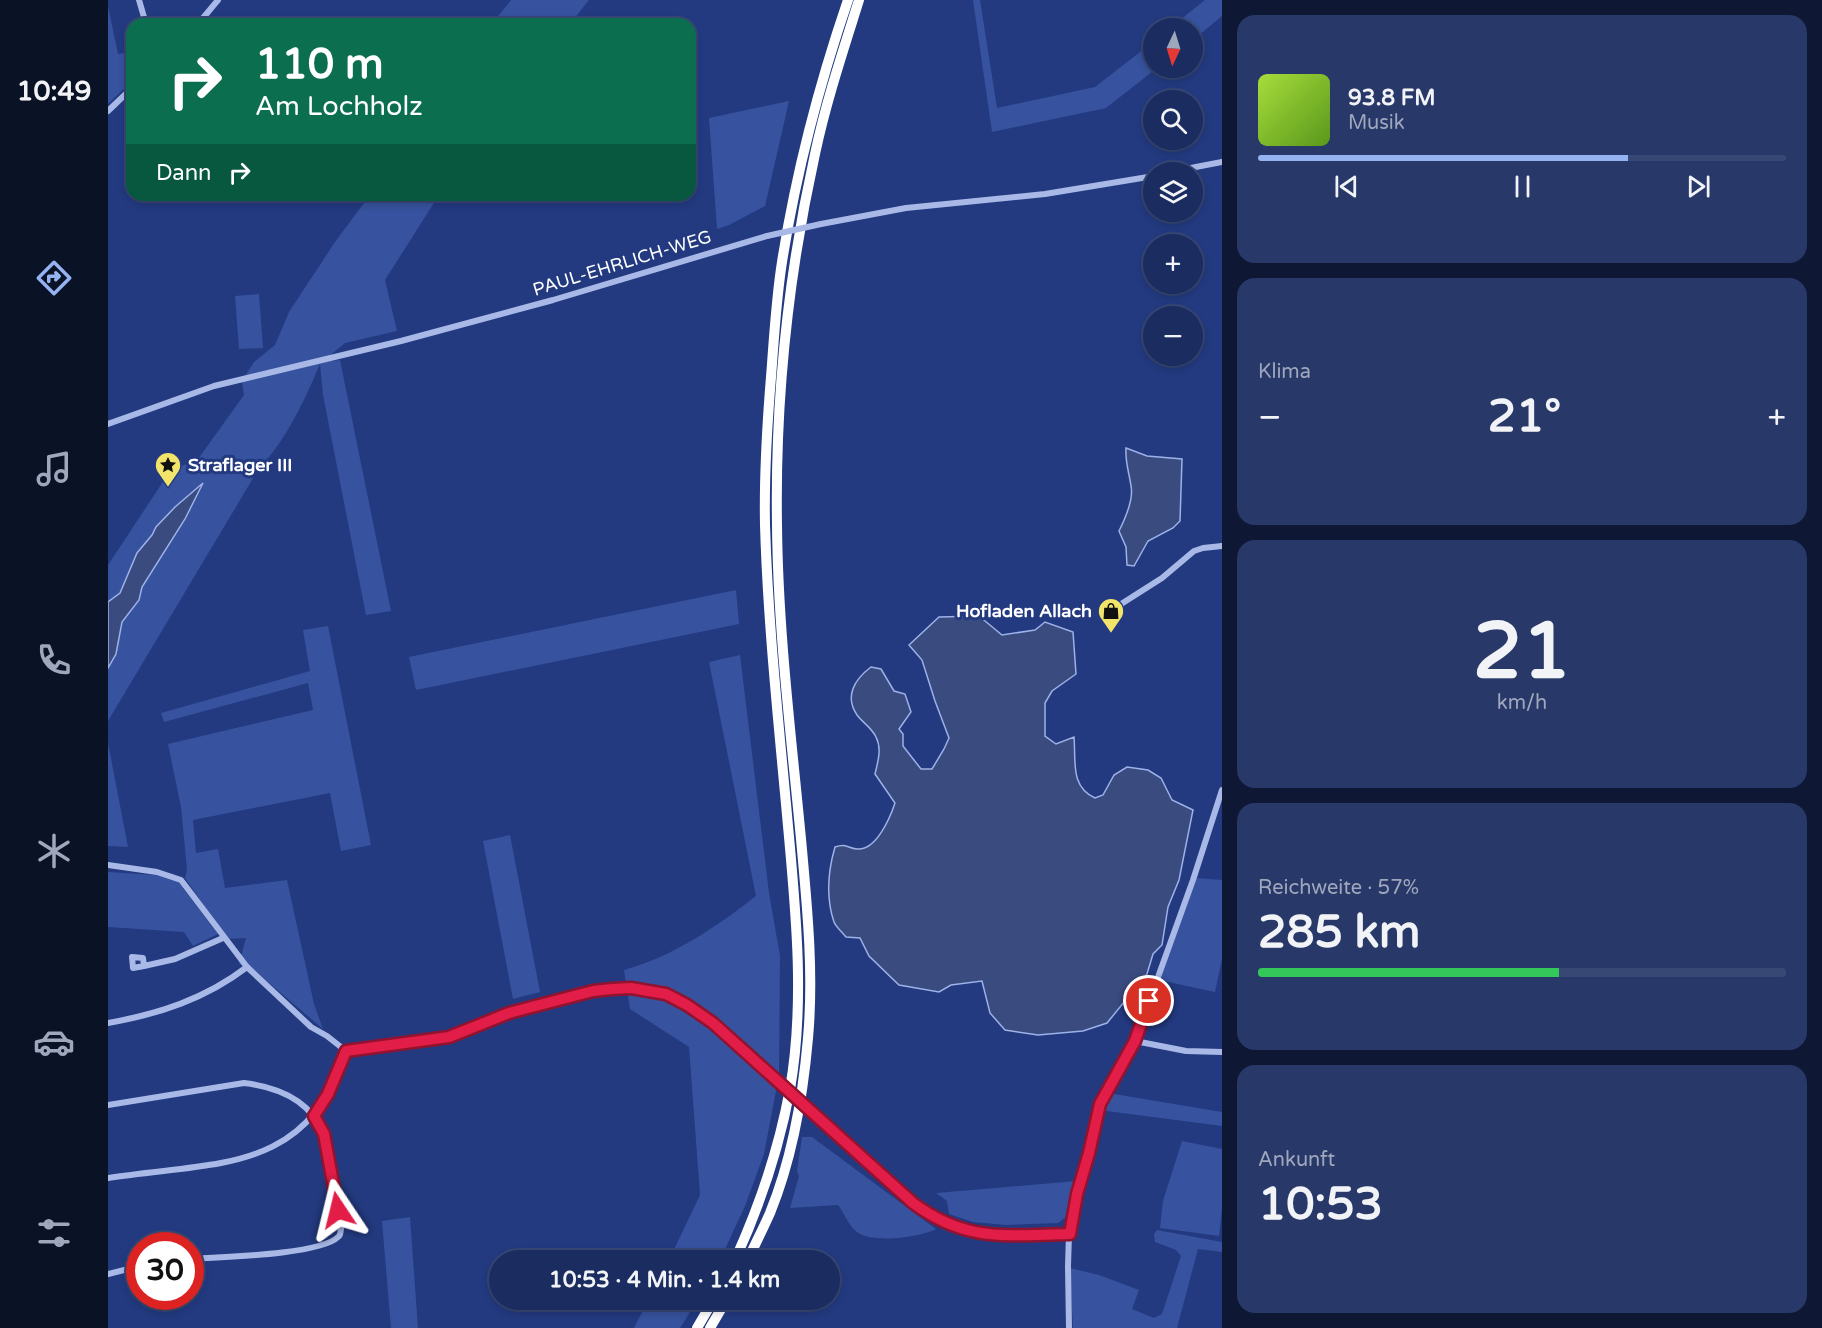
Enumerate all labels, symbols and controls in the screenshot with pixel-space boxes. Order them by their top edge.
north arrow [1143,18,1203,78]
map controls [1143,18,1203,366]
text: 110 m [255,39,384,90]
icon: right [156,42,234,120]
text: 10:49 [17,75,91,108]
text: 93.8 FM [1348,85,1435,111]
text: Am Lochholz [255,90,423,123]
button: search [1143,90,1203,150]
text: Musik [1348,111,1405,135]
icon: right [223,156,256,189]
text: Dann [156,160,211,186]
button: layers [1143,162,1203,222]
icon: previous [1330,170,1363,203]
icon: pause [1506,170,1539,203]
icon: next [1682,170,1715,203]
street label: PAUL-EHRLICH-WEG [530,225,714,301]
button: + [1143,234,1203,294]
icon: directions [33,257,75,299]
button: − [1143,306,1203,366]
text: Klima [1258,360,1311,384]
text: 21° [1488,390,1561,444]
text: − [1258,398,1282,437]
text: + [1767,398,1786,437]
icon: music [33,448,75,490]
place icon: Straflager III [153,450,183,488]
place label: Straflager III [188,454,292,476]
shop icon: Hofladen Allach [1096,596,1126,634]
place label: Hofladen Allach [956,600,1092,622]
text: 21 [1473,605,1571,699]
icon: phone [33,639,75,681]
text: km/h [1497,691,1547,715]
icon: climate [33,830,75,872]
text: Reichweite · 57% [1258,876,1419,900]
text: 285 km [1258,906,1420,960]
pin [1123,975,1174,1026]
icon: arrive [1132,984,1165,1017]
icon: car [33,1021,75,1063]
text: Ankunft [1258,1148,1335,1172]
position arrow [306,1178,370,1242]
text: 10:53 [1258,1178,1383,1232]
icon: filters [33,1212,75,1254]
speed limit sign: 30 [126,1232,204,1310]
text: 10:53 · 4 Min. · 1.4 km [549,1267,780,1293]

